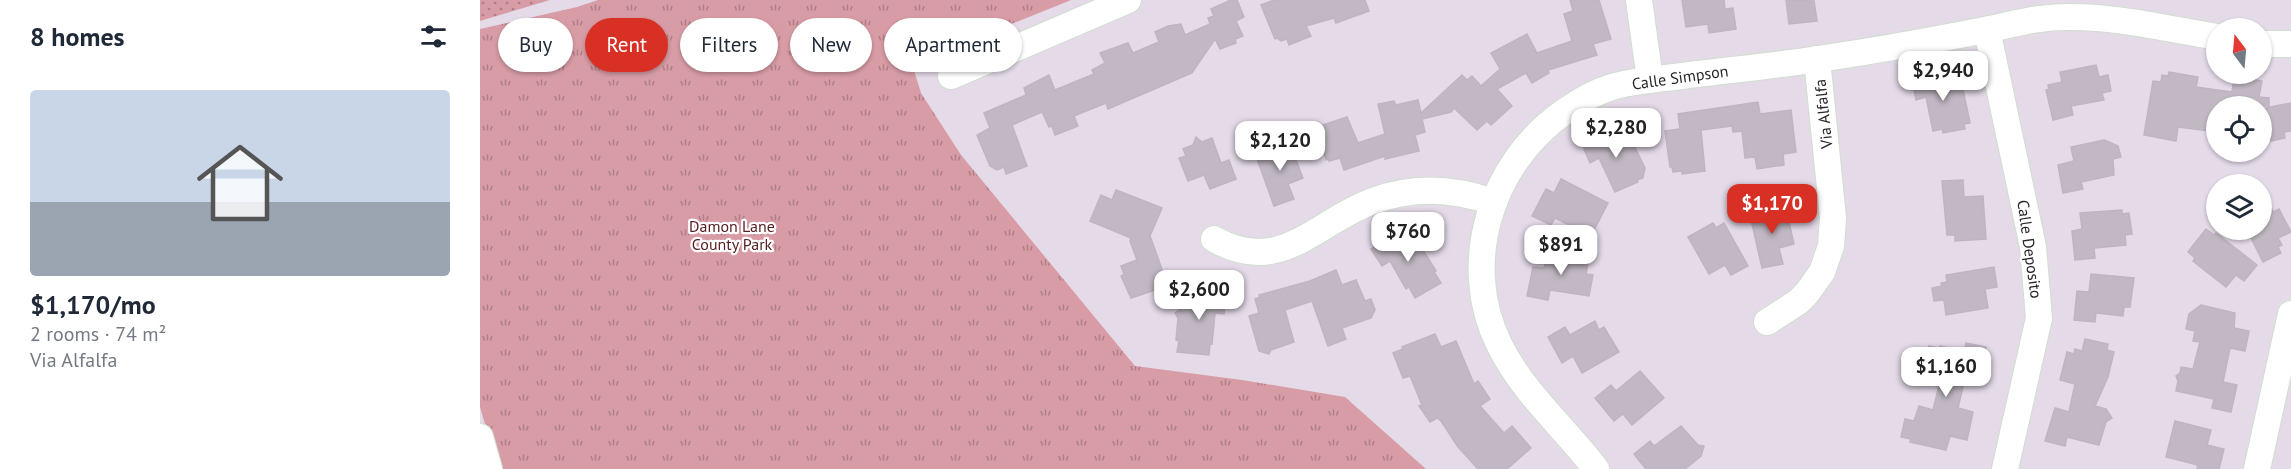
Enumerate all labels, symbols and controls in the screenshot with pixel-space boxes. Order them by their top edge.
chip: Buy [498,18,573,72]
chip: Rent [585,18,668,72]
chip: Filters [680,18,778,72]
chip: New [790,18,872,72]
chip: Apartment [884,18,1022,72]
north arrow [2206,18,2272,84]
map controls [2206,18,2272,240]
text: 8 homes [30,20,125,53]
icon: filters [417,20,450,53]
pin: $2,940 [1894,51,1992,102]
text: $2,940 [1912,57,1974,83]
street label: Calle Simpson [1631,60,1729,94]
street label: Via Alfalfa [1809,78,1837,151]
button: locate [2206,96,2272,162]
pin: $2,280 [1567,108,1665,159]
text: $2,280 [1585,114,1647,140]
pin: $2,120 [1231,121,1329,172]
text: $2,120 [1249,127,1311,153]
icon: home [186,129,294,237]
button: layers [2206,174,2272,240]
pin: $1,170 [1723,184,1821,235]
text: $1,170 [1741,190,1803,216]
street label: Calle Deposito [2013,198,2047,300]
pin: $760 [1372,212,1444,263]
park label: Damon Lane County Park [689,216,775,254]
text: $760 [1385,218,1431,244]
pin: $891 [1525,225,1597,276]
text: $891 [1538,231,1584,257]
pin: $2,600 [1150,270,1248,321]
text: $2,600 [1168,276,1230,302]
text: $1,170/mo [30,288,156,321]
text: 2 rooms · 74 m² [30,321,166,347]
text: Via Alfalfa [30,347,117,373]
pin: $1,160 [1897,347,1995,398]
text: $1,160 [1915,353,1977,379]

